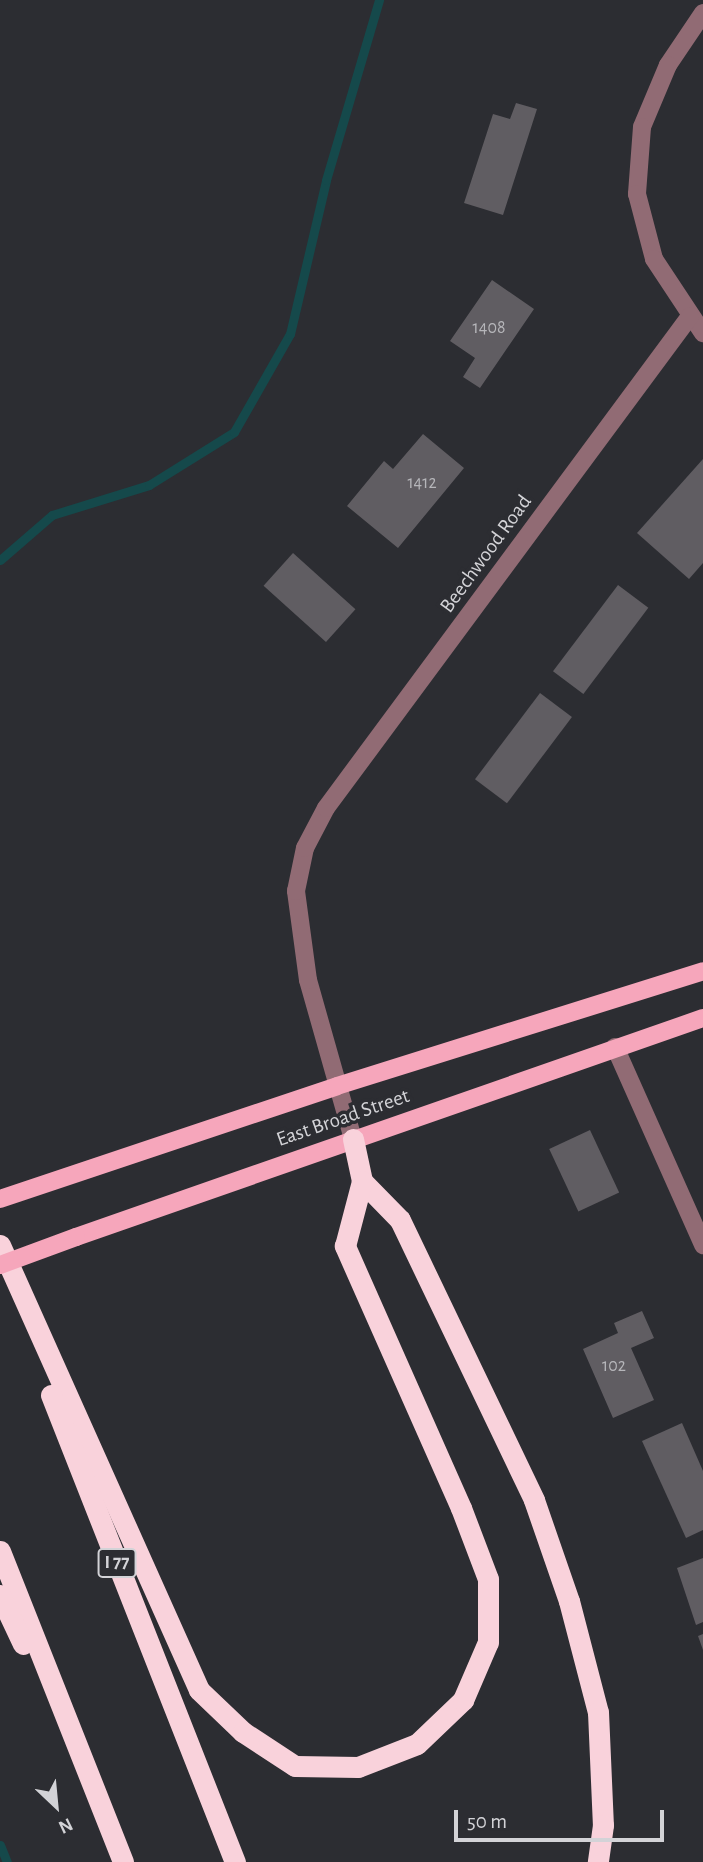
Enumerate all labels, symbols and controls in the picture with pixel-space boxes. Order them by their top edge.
house number: 1408 [473,317,505,339]
house number: 1412 [407,472,437,494]
street label: Beechwood Road [435,490,537,618]
street label: East Broad Street [273,1083,413,1153]
house number: 102 [602,1355,626,1377]
road number: I 77 [96,1548,138,1578]
north arrow [21,1771,91,1841]
scale bar [458,1796,668,1840]
text: 50 m [467,1811,507,1832]
text: N [55,1814,76,1837]

